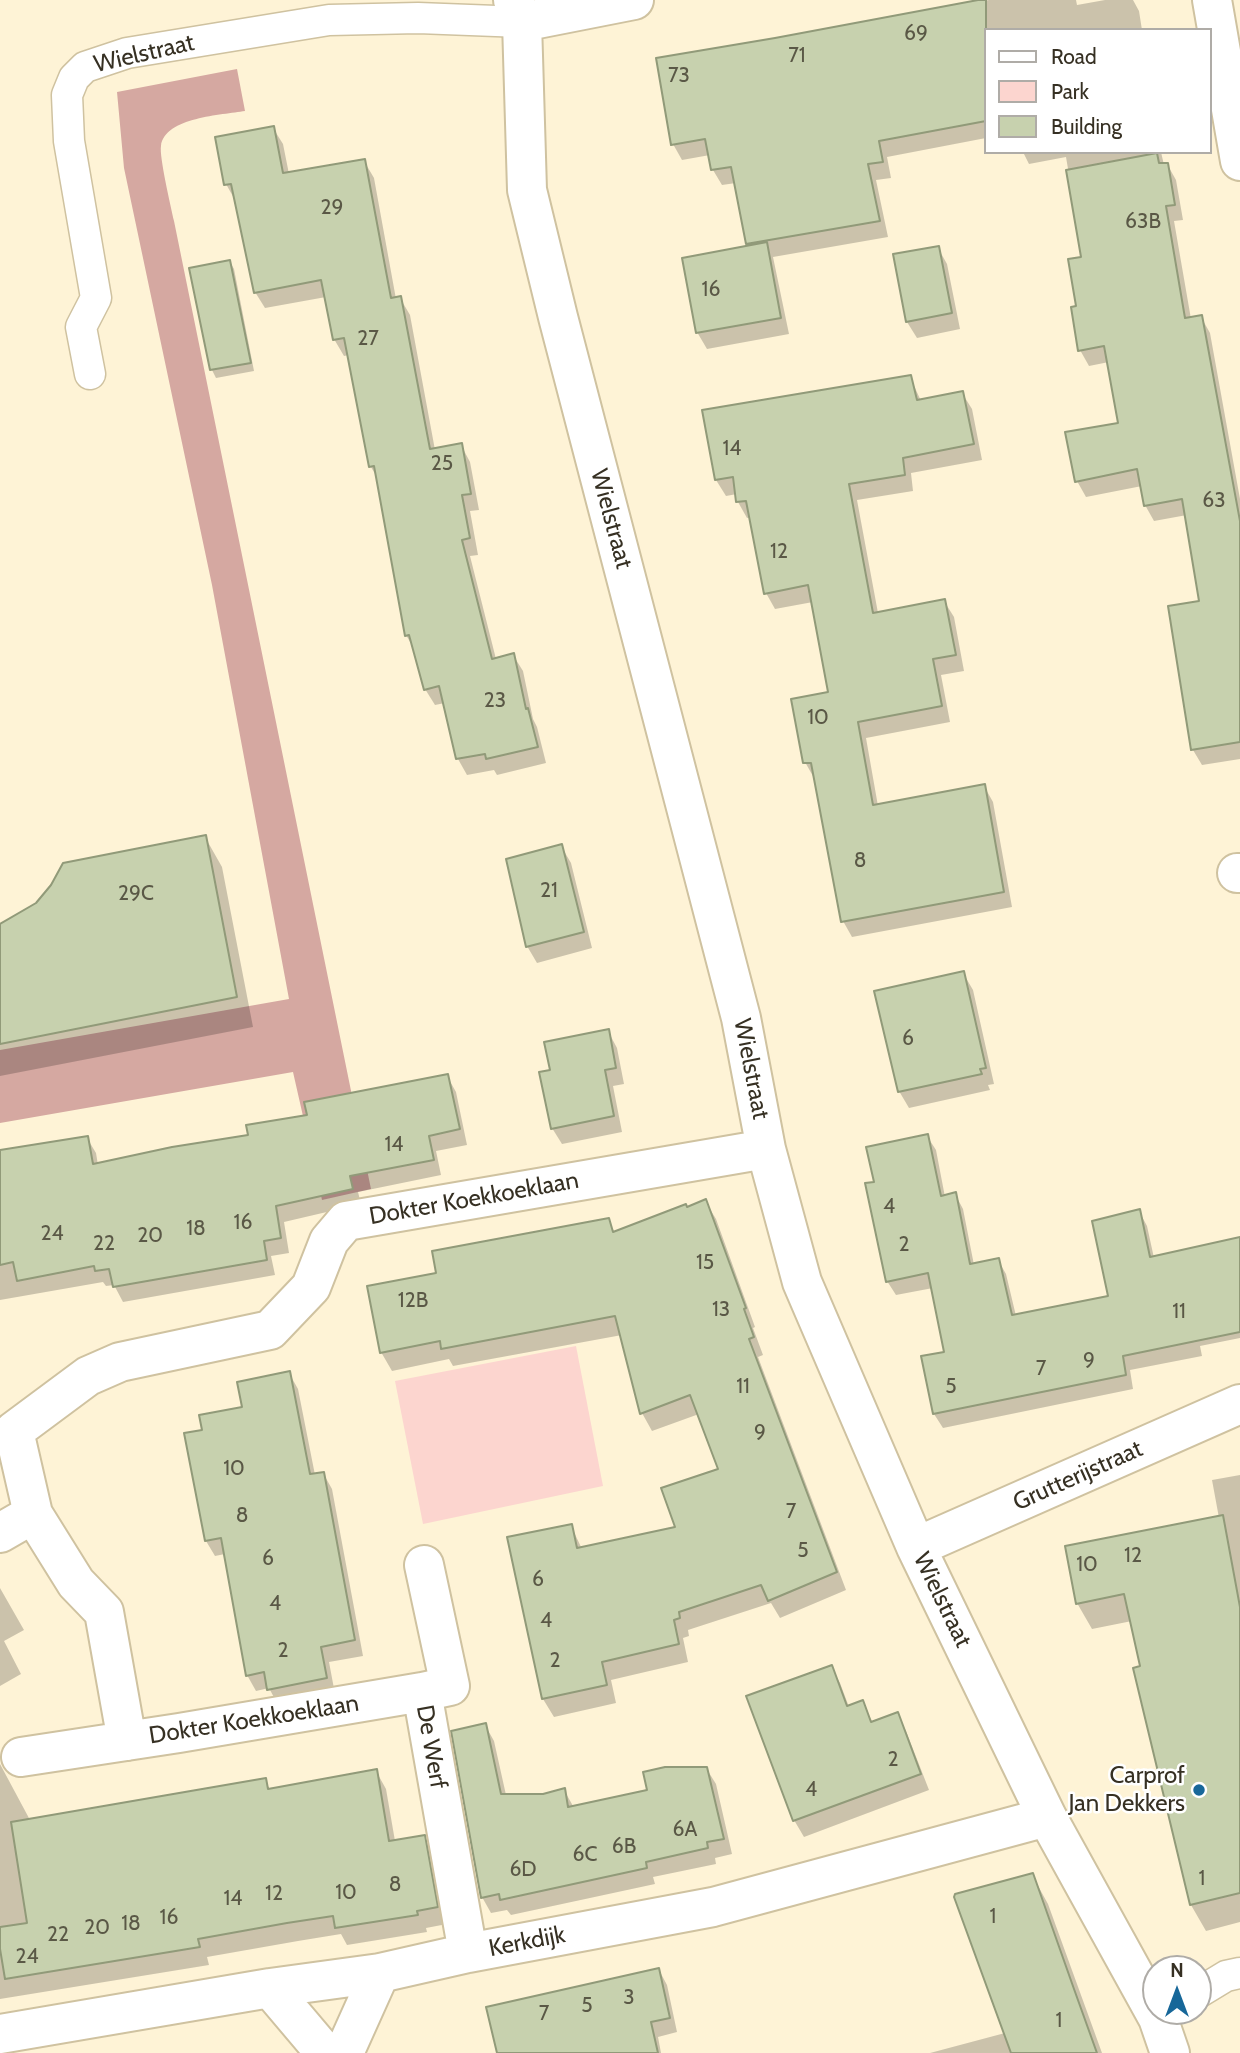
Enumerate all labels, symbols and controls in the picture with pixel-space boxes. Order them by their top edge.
house number: 69 [904,21,928,47]
legend [984,28,1212,154]
street label: Wielstraat [91,29,197,79]
house number: 71 [788,43,806,69]
text: Road [1051,44,1097,69]
house number: 73 [668,63,690,89]
text: Park [1051,79,1089,104]
text: Building [1051,114,1122,139]
house number: 29 [321,195,343,221]
house number: 63B [1125,209,1161,235]
house number: 16 [702,277,720,303]
house number: 27 [357,326,379,352]
house number: 14 [723,436,741,462]
house number: 25 [431,451,453,477]
street label: Wielstraat [584,466,638,572]
house number: 63 [1202,488,1226,514]
house number: 12 [770,539,788,565]
house number: 23 [484,688,506,714]
house number: 10 [807,705,829,731]
house number: 8 [854,848,866,874]
house number: 21 [540,878,558,904]
house number: 29C [118,881,154,907]
street label: Wielstraat [727,1016,775,1122]
house number: 6 [902,1026,914,1052]
house number: 14 [385,1132,403,1158]
street label: Dokter Koekkoeklaan [367,1166,581,1232]
house number: 4 [883,1194,895,1220]
house number: 16 [234,1210,252,1236]
house number: 18 [186,1216,206,1242]
house number: 24 [40,1221,64,1247]
house number: 20 [137,1223,163,1249]
house number: 22 [93,1231,115,1257]
house number: 2 [898,1232,910,1258]
house number: 15 [696,1250,714,1276]
house number: 12B [398,1288,428,1314]
house number: 13 [712,1297,730,1323]
house number: 11 [1172,1299,1186,1325]
house number: 9 [1083,1348,1095,1374]
house number: 7 [1036,1356,1046,1382]
house number: 11 [736,1374,750,1400]
house number: 5 [945,1374,957,1400]
house number: 9 [754,1420,766,1446]
street label: Grutterijstraat [1009,1435,1147,1517]
house number: 10 [223,1456,245,1482]
house number: 7 [786,1499,796,1525]
house number: 8 [236,1503,248,1529]
house number: 5 [797,1538,809,1564]
house number: 12 [1124,1543,1142,1569]
house number: 6 [262,1546,274,1572]
street label: Wielstraat [907,1548,977,1652]
house number: 10 [1076,1552,1098,1578]
house number: 6 [532,1567,544,1593]
house number: 4 [269,1591,281,1617]
house number: 4 [540,1608,552,1634]
house number: 2 [277,1638,289,1664]
house number: 2 [549,1648,561,1674]
street label: Dokter Koekkoeklaan [147,1689,361,1751]
street label: De Werf [409,1703,453,1791]
house number: 2 [887,1747,899,1773]
place label: Carprof Jan Dekkers [1068,1762,1185,1818]
house number: 4 [805,1777,817,1803]
marker: Carprof Jan Dekkers [1191,1782,1207,1798]
house number: 6A [673,1817,697,1843]
house number: 6B [612,1834,636,1860]
house number: 6C [573,1842,597,1868]
house number: 6D [509,1857,537,1883]
house number: 1 [1199,1866,1205,1892]
house number: 8 [389,1872,401,1898]
house number: 10 [335,1880,357,1906]
house number: 12 [265,1881,283,1907]
house number: 14 [224,1886,242,1912]
house number: 1 [990,1904,996,1930]
house number: 16 [160,1905,178,1931]
house number: 18 [121,1911,141,1937]
house number: 20 [84,1915,110,1941]
street label: Kerkdijk [486,1921,568,1963]
house number: 22 [47,1922,69,1948]
house number: 24 [15,1944,39,1970]
north arrow [1142,1955,1212,2025]
text: N [1170,1959,1184,1982]
house number: 3 [623,1985,635,2011]
house number: 5 [581,1993,593,2019]
house number: 7 [539,2001,549,2027]
house number: 1 [1056,2008,1062,2034]

